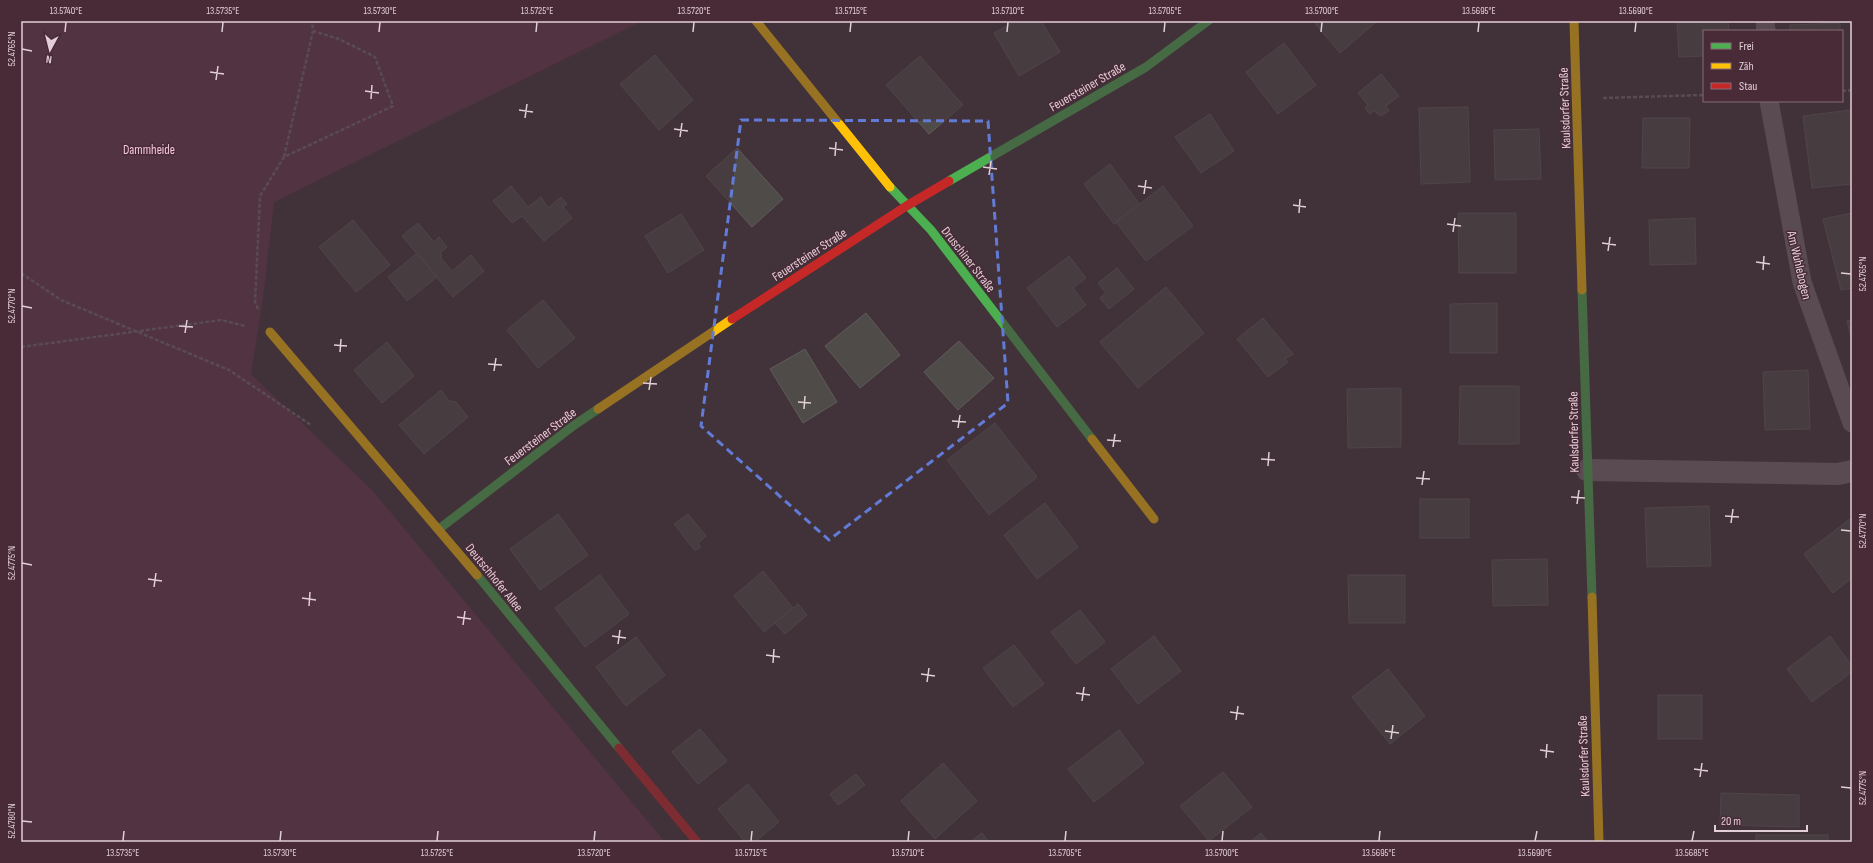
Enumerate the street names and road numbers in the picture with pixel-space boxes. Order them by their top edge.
street label: Feuersteiner Straße [1046,59,1129,115]
street label: Kaulsdorfer Straße [1556,67,1574,149]
street label: Druschiner Straße [938,224,999,296]
street label: Feuersteiner Straße [769,225,850,285]
street label: Am Wuhlebogen [1783,228,1815,301]
street label: Kaulsdorfer Straße [1565,391,1583,473]
street label: Feuersteiner Straße [502,405,580,469]
street label: Deutschhofer Allee [462,540,526,615]
street label: Kaulsdorfer Straße [1575,715,1593,797]

